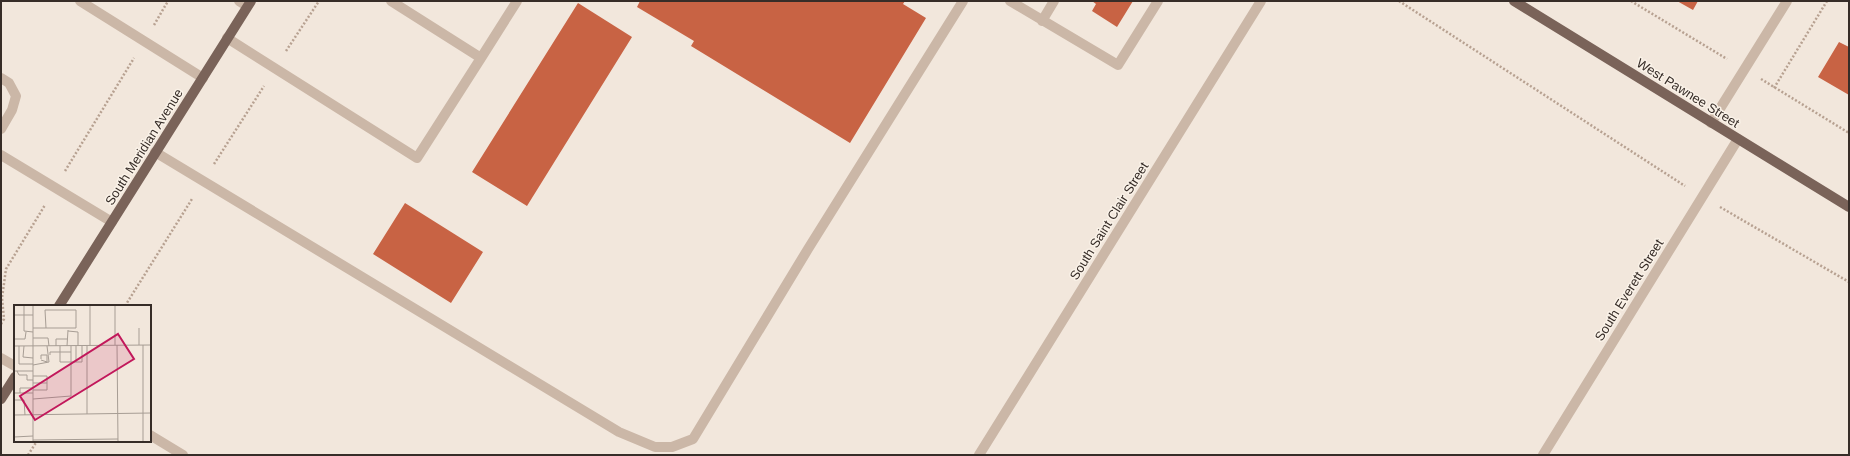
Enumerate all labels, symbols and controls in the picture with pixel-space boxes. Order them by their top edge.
street label: West Pawnee Street [1634,55,1742,131]
street label: South Meridian Avenue [102,86,186,208]
street label: South Saint Clair Street [1067,159,1152,283]
street label: South Everett Street [1592,236,1667,344]
inset map [14,305,151,442]

